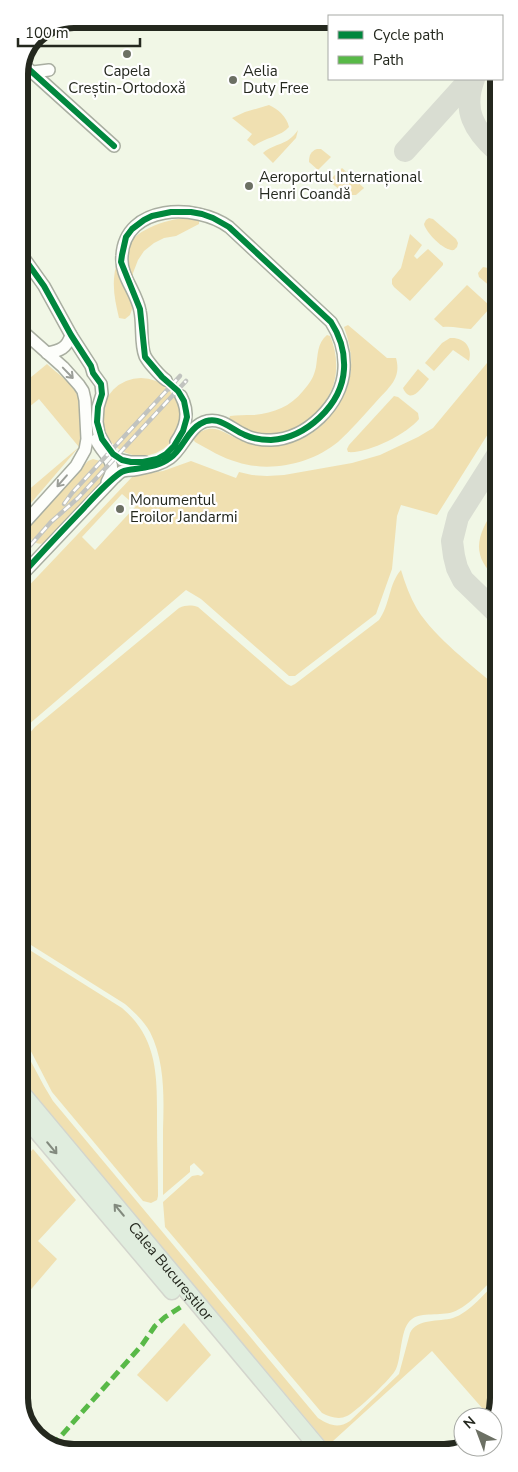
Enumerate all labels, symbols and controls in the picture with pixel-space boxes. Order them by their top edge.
scale bar [18,15,140,47]
legend [328,15,503,80]
text: 100 m [25,23,69,43]
text: Cycle path [373,25,444,45]
marker: Capela Creștin-Ortodoxă [121,48,133,60]
text: Path [373,50,404,70]
place label: Capela Creștin-Ortodoxă [68,61,186,98]
place label: Aelia Duty Free [243,61,309,98]
marker: Aelia Duty Free [227,74,239,86]
place label: Aeroportul Internațional Henri Coandă [259,167,422,204]
marker: Aeroportul Internațional Henri Coandă [243,180,255,192]
one-way arrow [62,366,74,379]
one-way arrow [56,475,68,488]
place label: Monumentul Eroilor Jandarmi [130,490,238,527]
marker: Monumentul Eroilor Jandarmi [114,503,126,515]
one-way arrow [46,1142,57,1155]
one-way arrow [114,1203,125,1216]
street label: Calea Bucureștilor [124,1218,218,1325]
north arrow [453,1407,503,1457]
text: N [459,1412,480,1433]

